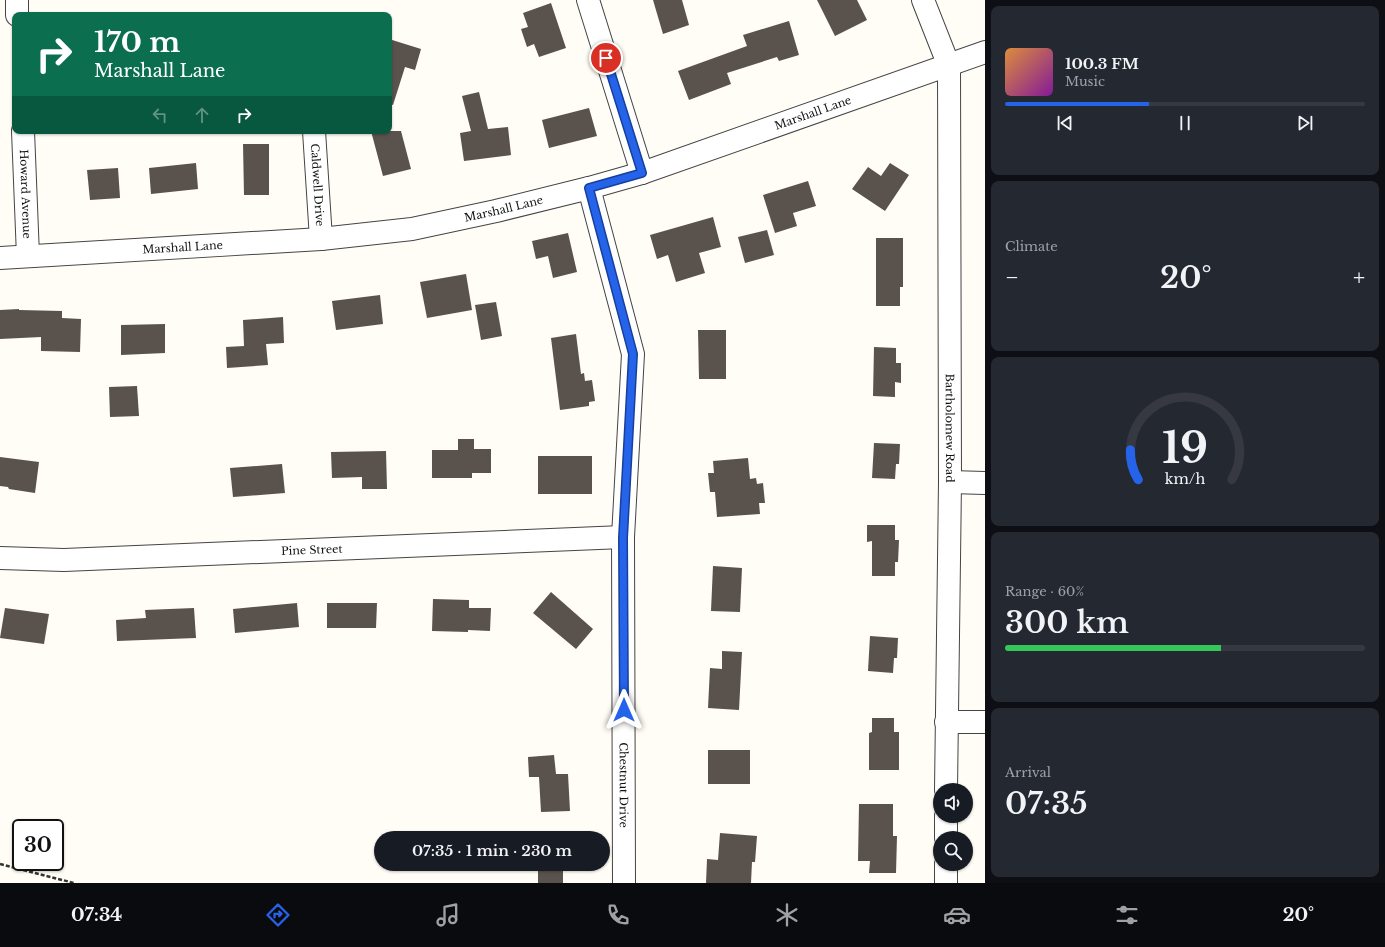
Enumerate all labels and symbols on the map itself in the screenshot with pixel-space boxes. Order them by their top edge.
pin [589,41,623,75]
street label: Marshall Lane [773,93,853,133]
street label: Caldwell Drive [308,143,327,227]
street label: Howard Avenue [17,149,34,239]
street label: Marshall Lane [463,193,544,225]
street label: Marshall Lane [142,238,223,257]
street label: Bartholomew Road [943,374,957,483]
street label: Pine Street [281,542,344,558]
position arrow [603,689,645,731]
street label: Chestnut Drive [617,742,631,828]
speed limit sign: 30 [12,819,64,871]

